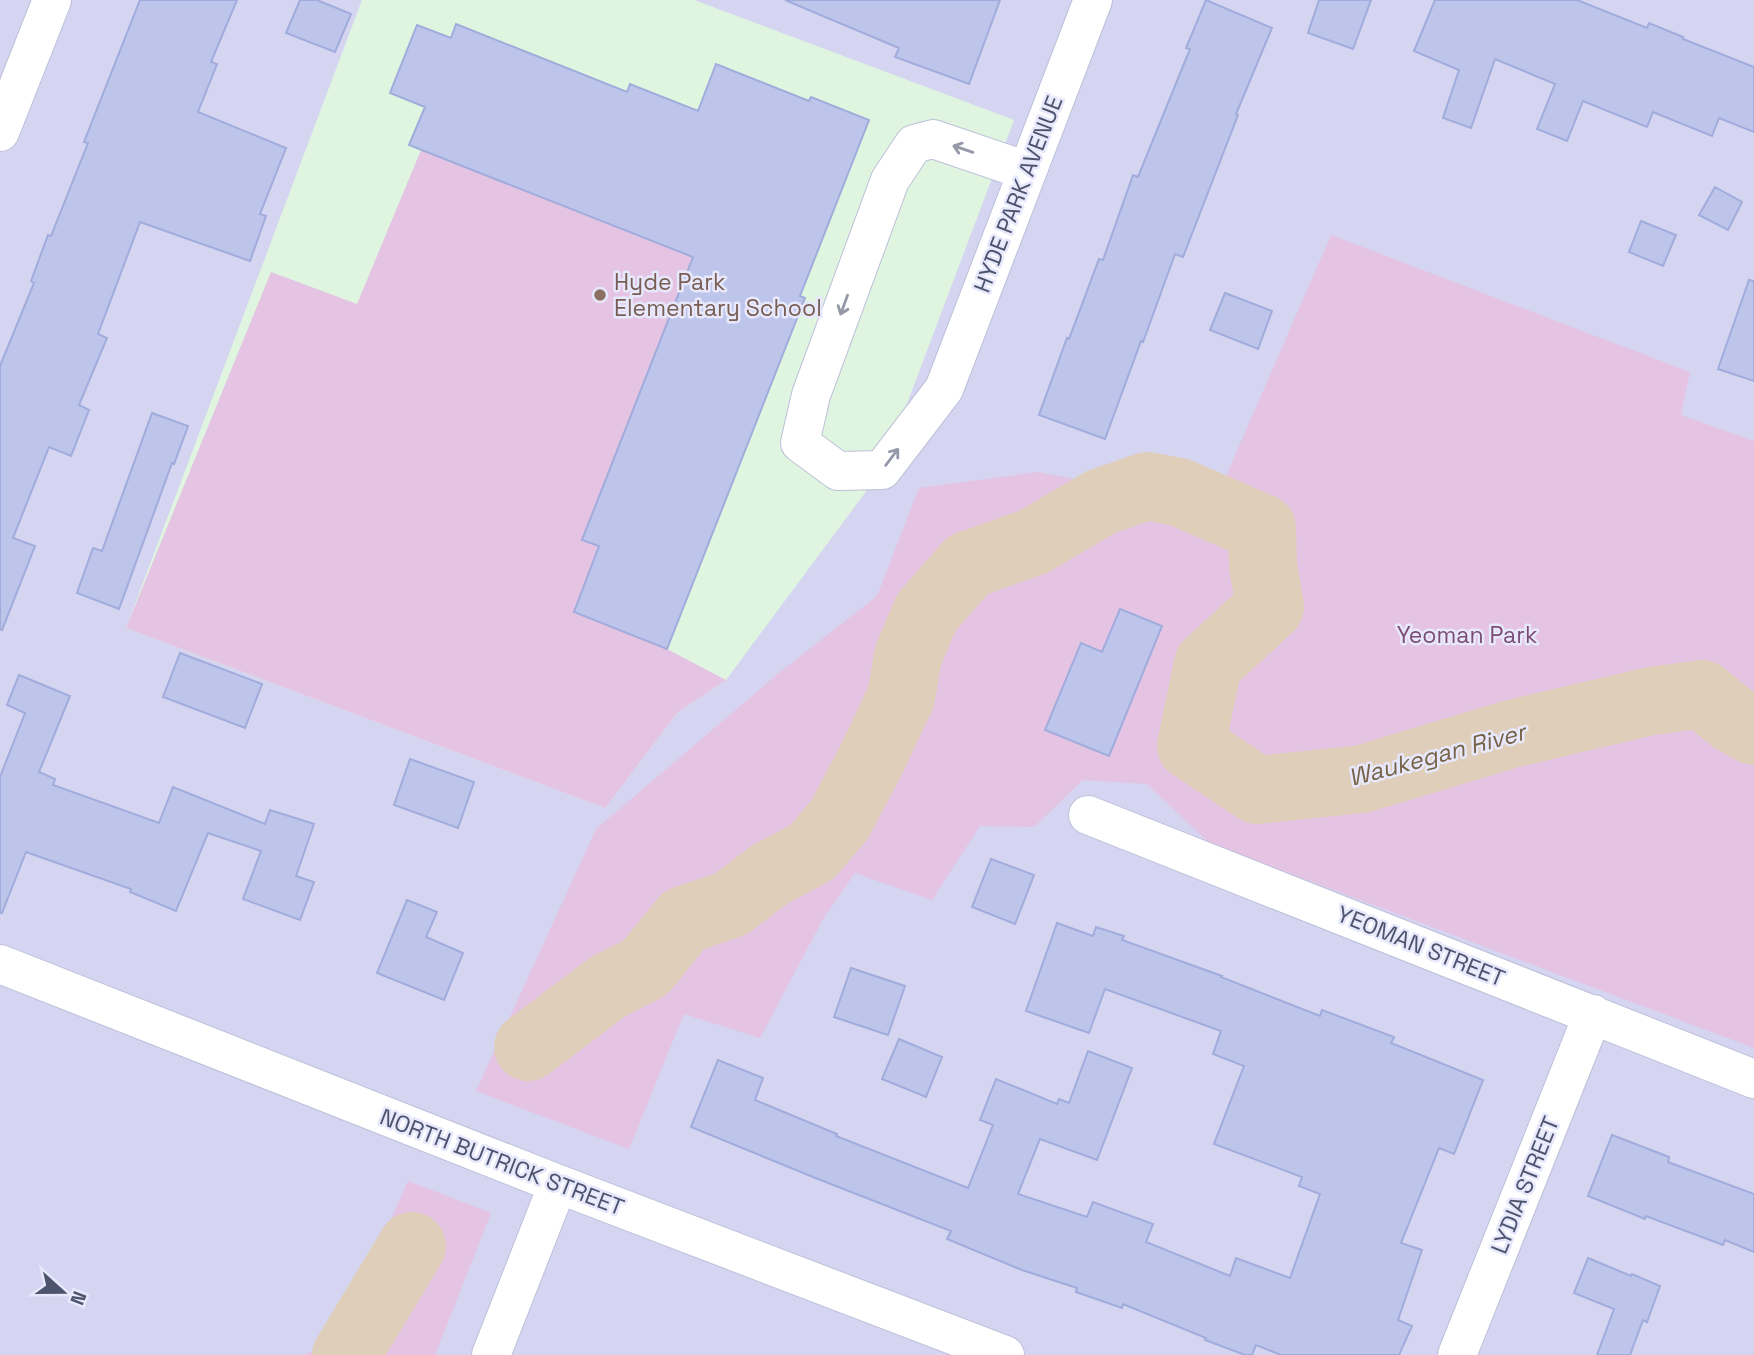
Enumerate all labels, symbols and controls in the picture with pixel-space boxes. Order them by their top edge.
street label: HYDE PARK AVENUE [967,91,1069,297]
one-way arrow [952,142,974,154]
place label: Hyde Park Elementary School [614,267,822,323]
marker: Hyde Park Elementary School [592,287,608,303]
one-way arrow [837,294,849,316]
one-way arrow [884,448,899,467]
park label: Yeoman Park [1397,620,1537,650]
water label: Waukegan River [1345,715,1532,793]
street label: YEOMAN STREET [1332,899,1510,993]
street label: NORTH BUTRICK STREET [376,1102,628,1222]
street label: LYDIA STREET [1484,1112,1566,1258]
north arrow [28,1257,98,1327]
text: N [64,1287,92,1308]

